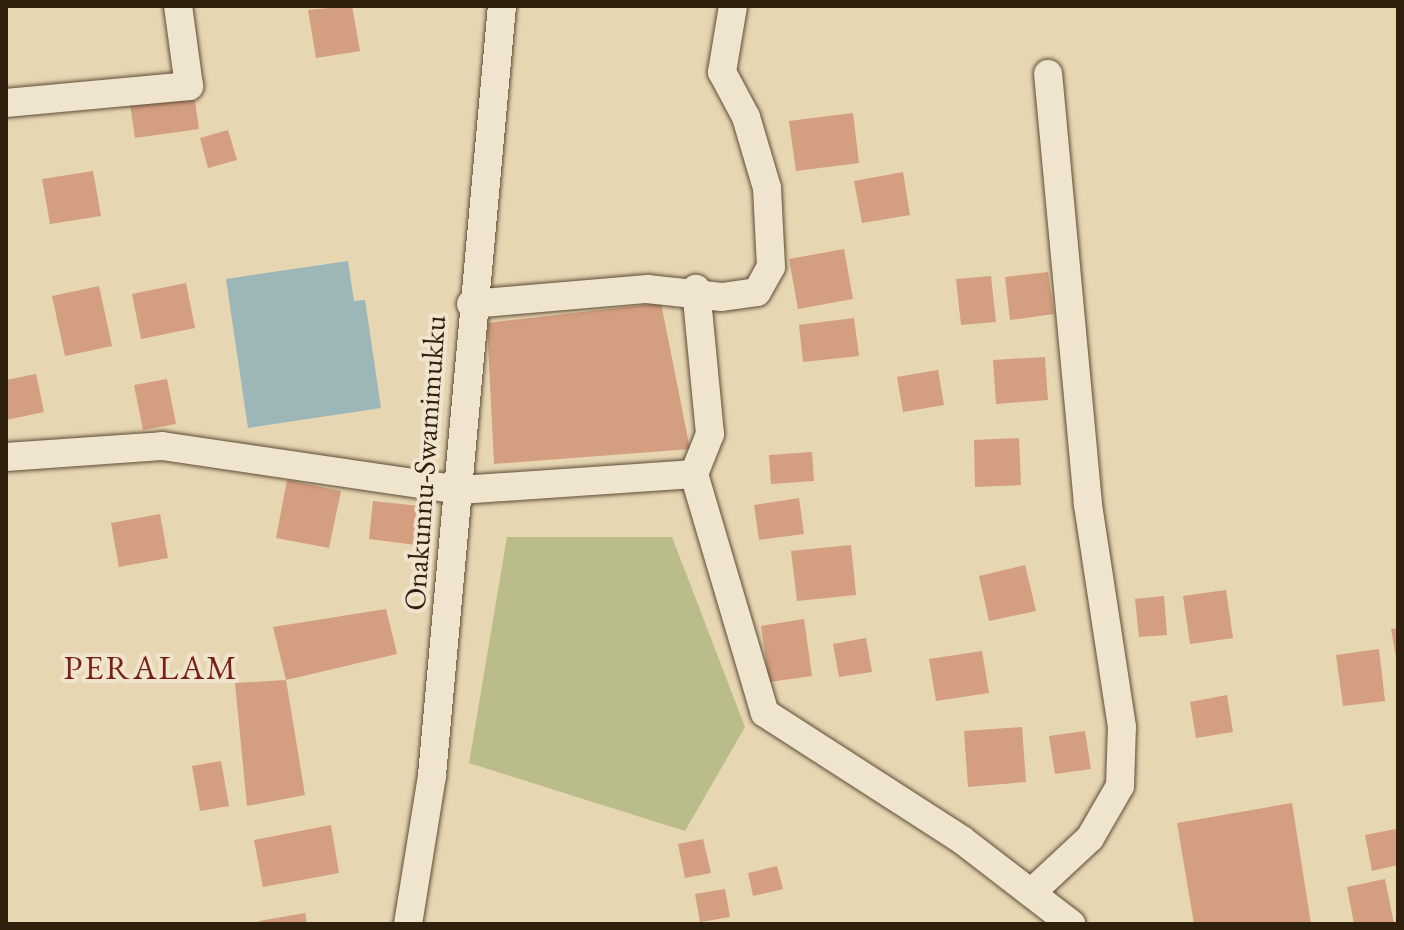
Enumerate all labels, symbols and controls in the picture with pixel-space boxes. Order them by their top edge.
street label: Onakunnu-Swamimukku [397,314,453,612]
district label: PERALAM [63,648,239,688]

